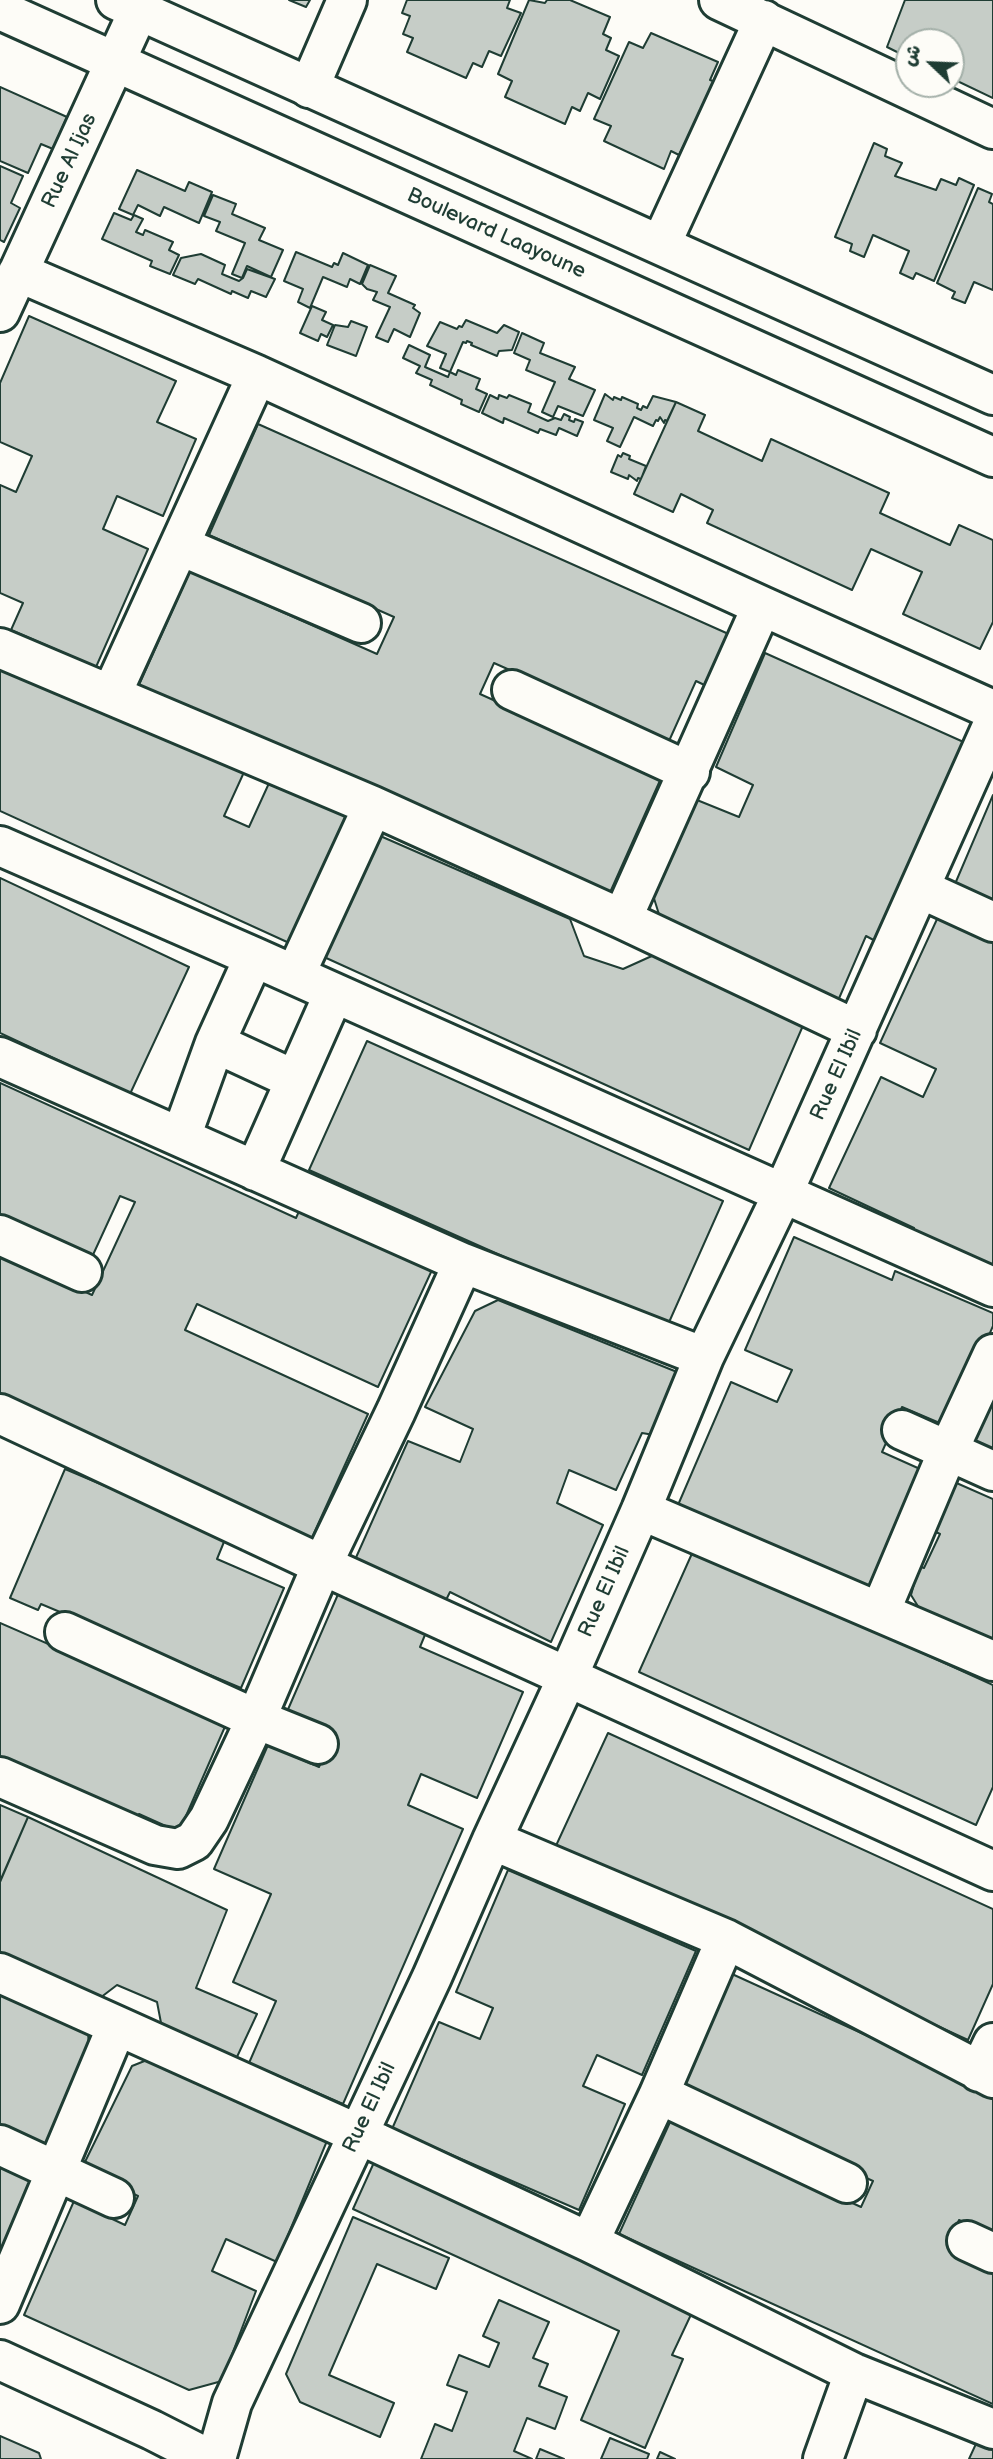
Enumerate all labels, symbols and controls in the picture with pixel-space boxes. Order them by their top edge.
north arrow [895,28,965,98]
text: ش [897,41,927,69]
street label: Rue Al Ijas [37,110,103,212]
street label: Boulevard Laayoune [403,183,589,285]
street label: Rue El Ibil [806,1026,868,1124]
street label: Rue El Ibil [574,1543,636,1641]
street label: Rue El Ibil [338,2059,402,2157]

